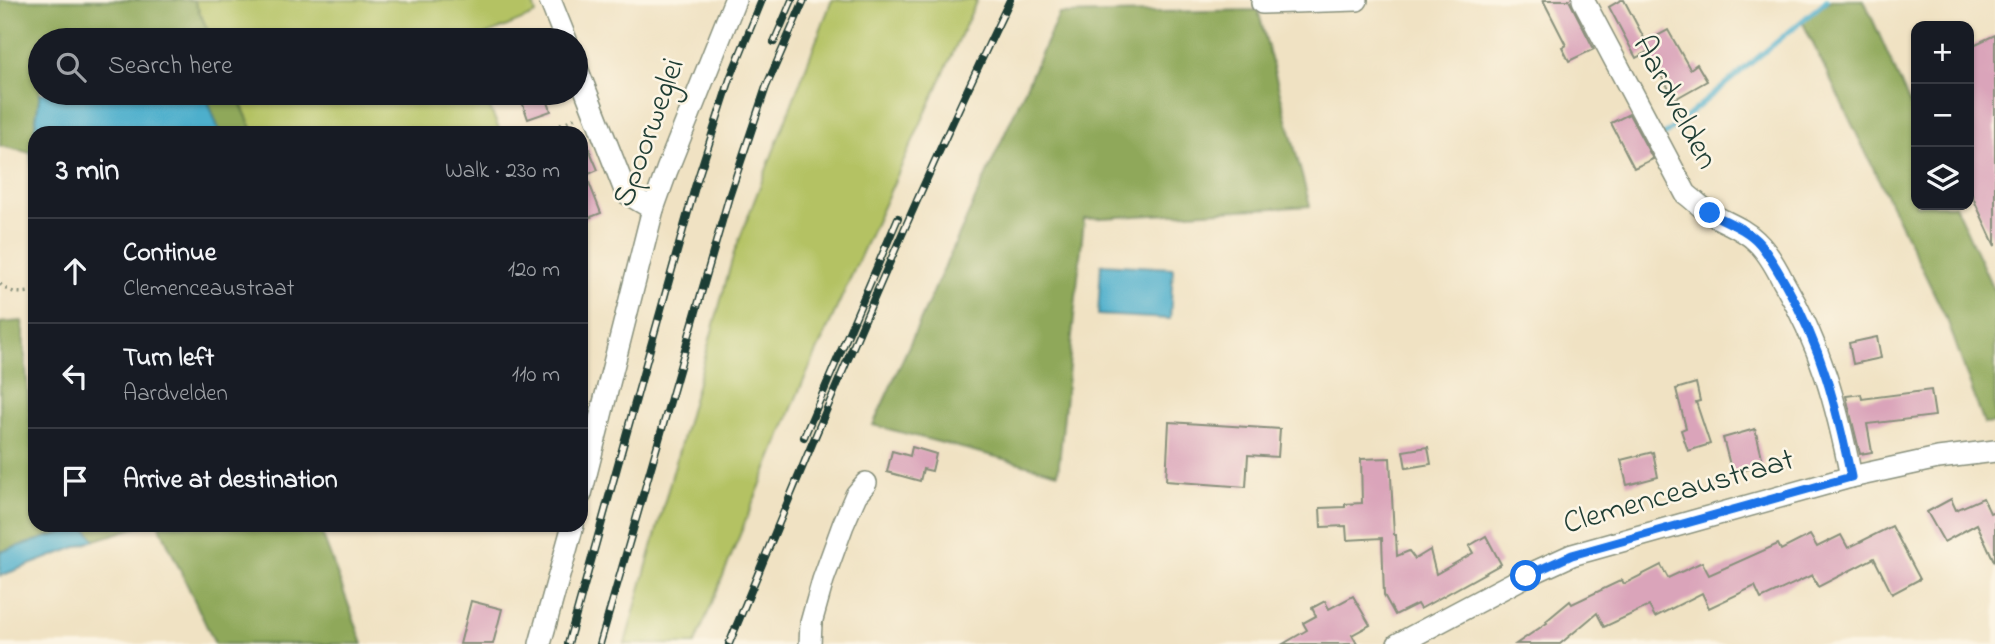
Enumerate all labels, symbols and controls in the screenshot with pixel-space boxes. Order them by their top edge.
map controls [1911,21,1974,210]
button: + [1911,21,1974,84]
street label: Aardvelden [1619,27,1729,179]
search box [28,28,588,105]
icon: search [52,48,90,86]
text: Search here [108,48,233,86]
street label: Spoorweglei [601,52,699,214]
button: − [1911,84,1974,147]
button: layers [1911,147,1974,210]
text: 3 min [56,150,119,194]
text: Walk · 230 m [445,155,560,188]
route end [1694,197,1725,228]
text: Continue [123,235,216,273]
icon: ahead [56,252,94,290]
text: 120 m [508,254,560,287]
text: Clemenceaustraat [123,273,294,306]
text: Turn left [123,340,214,378]
icon: left [56,357,94,395]
text: 110 m [512,359,560,392]
text: Aardvelden [123,378,228,411]
street label: Clemenceaustraat [1558,437,1800,548]
icon: arrive [56,462,94,500]
text: Arrive at destination [123,462,338,500]
route start [1510,560,1541,591]

